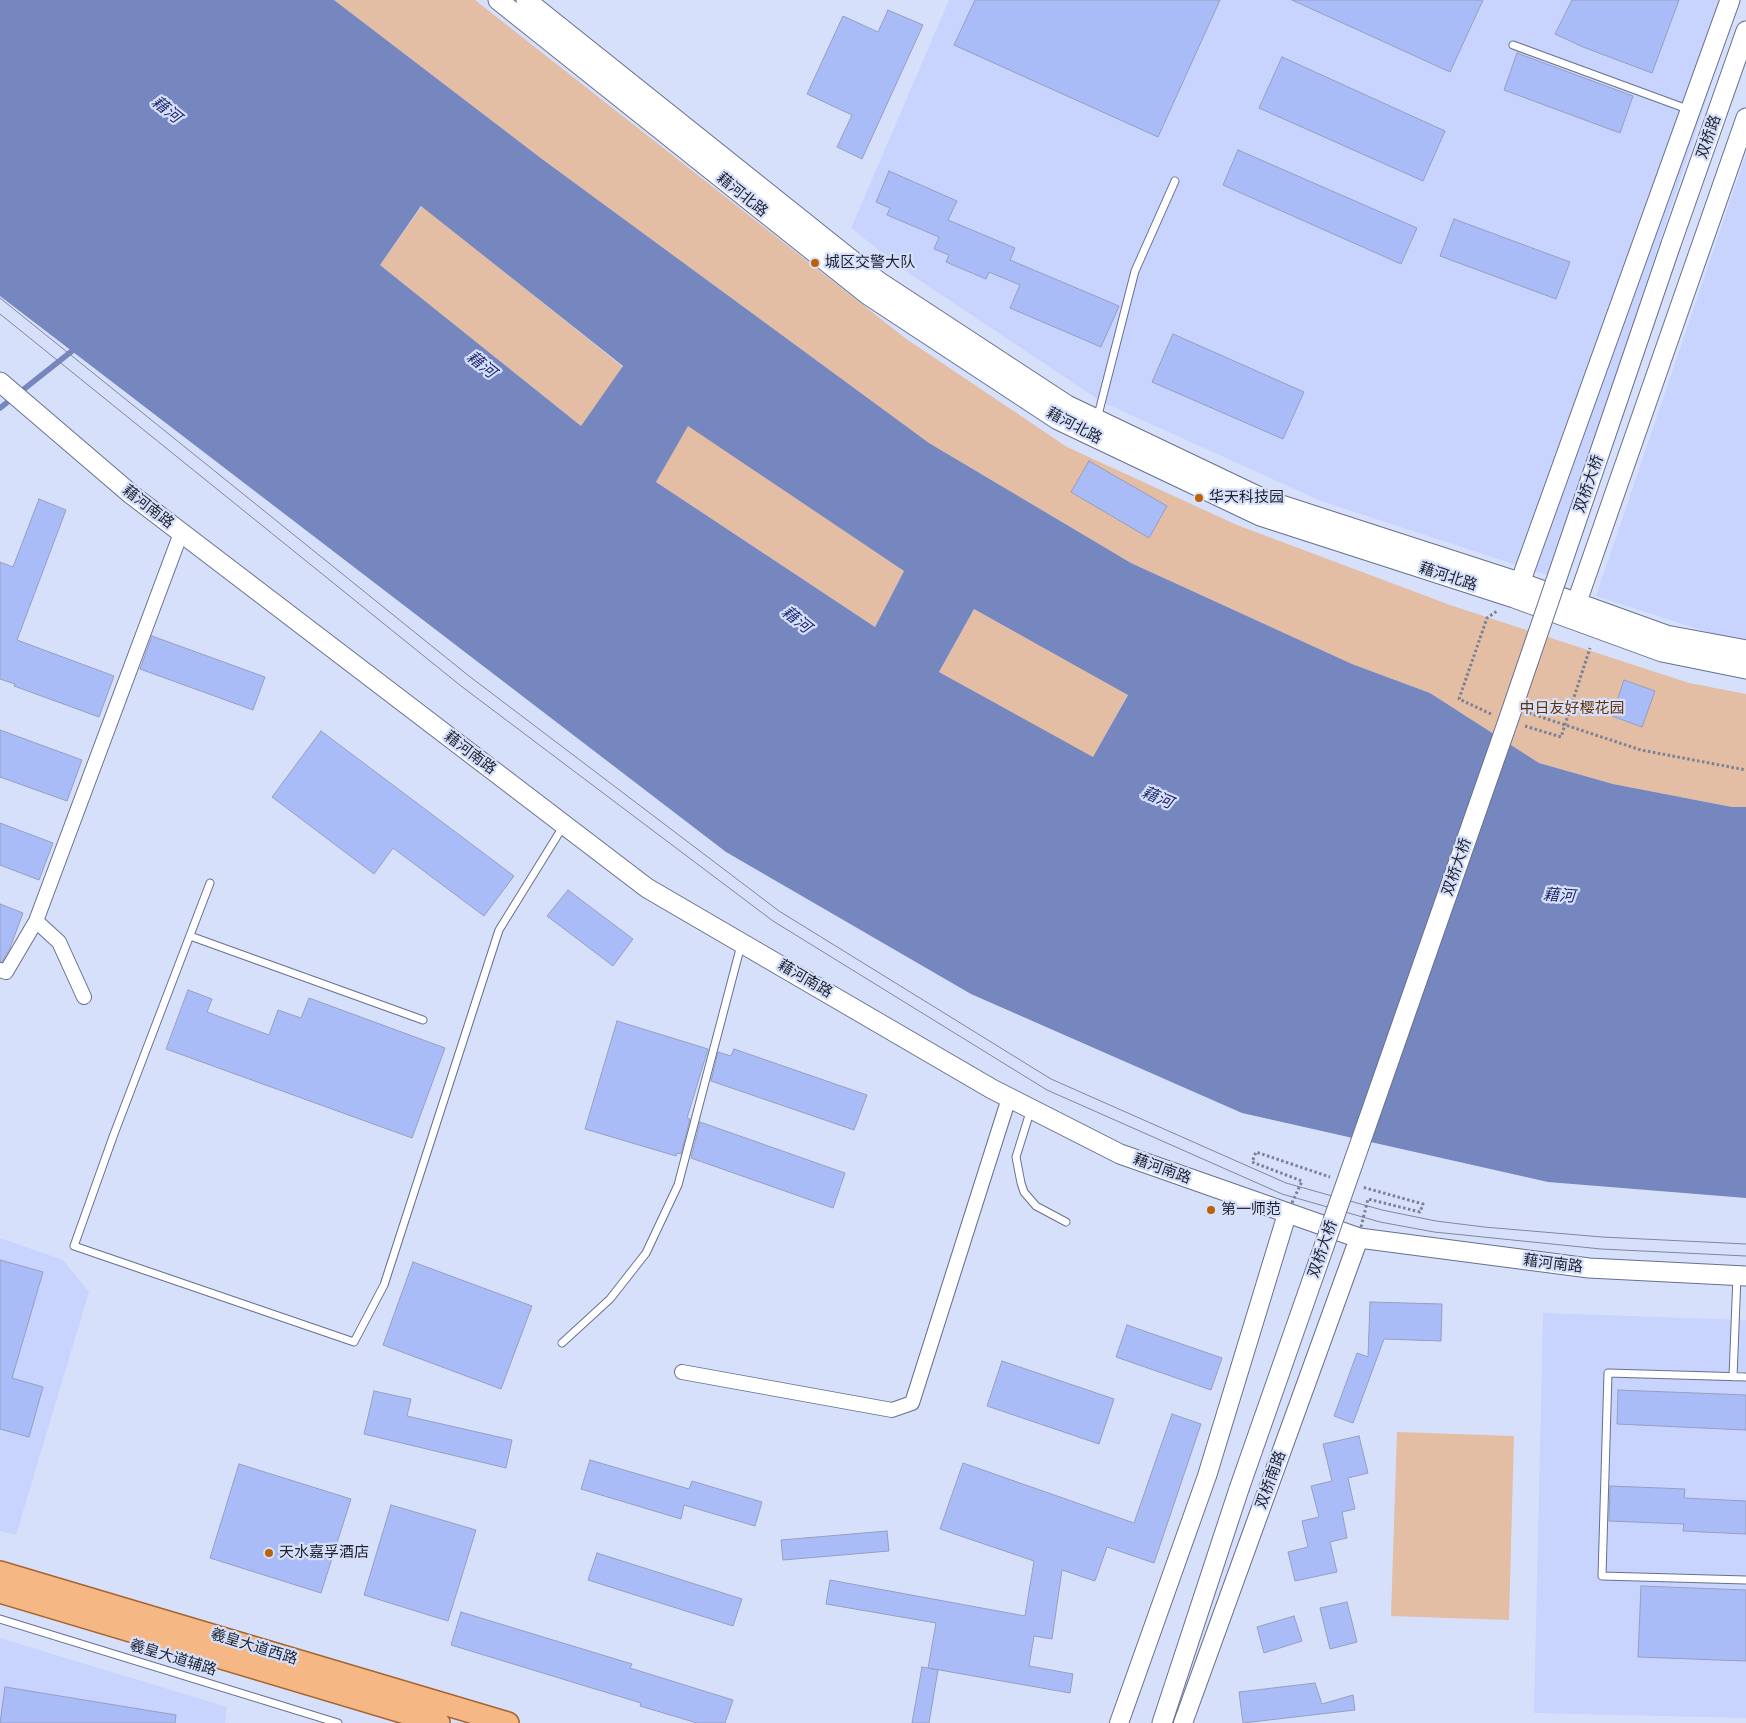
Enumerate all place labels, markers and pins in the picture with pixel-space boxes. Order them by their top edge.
place label: 城区交警大队 [825,254,915,272]
marker: 城区交警大队 [809,257,821,269]
place label: 华天科技园 [1209,489,1284,507]
marker: 华天科技园 [1193,492,1205,504]
place label: 第一师范 [1221,1201,1281,1219]
marker: 第一师范 [1205,1204,1217,1216]
place label: 天水嘉孚酒店 [279,1544,369,1562]
marker: 天水嘉孚酒店 [263,1547,275,1559]

